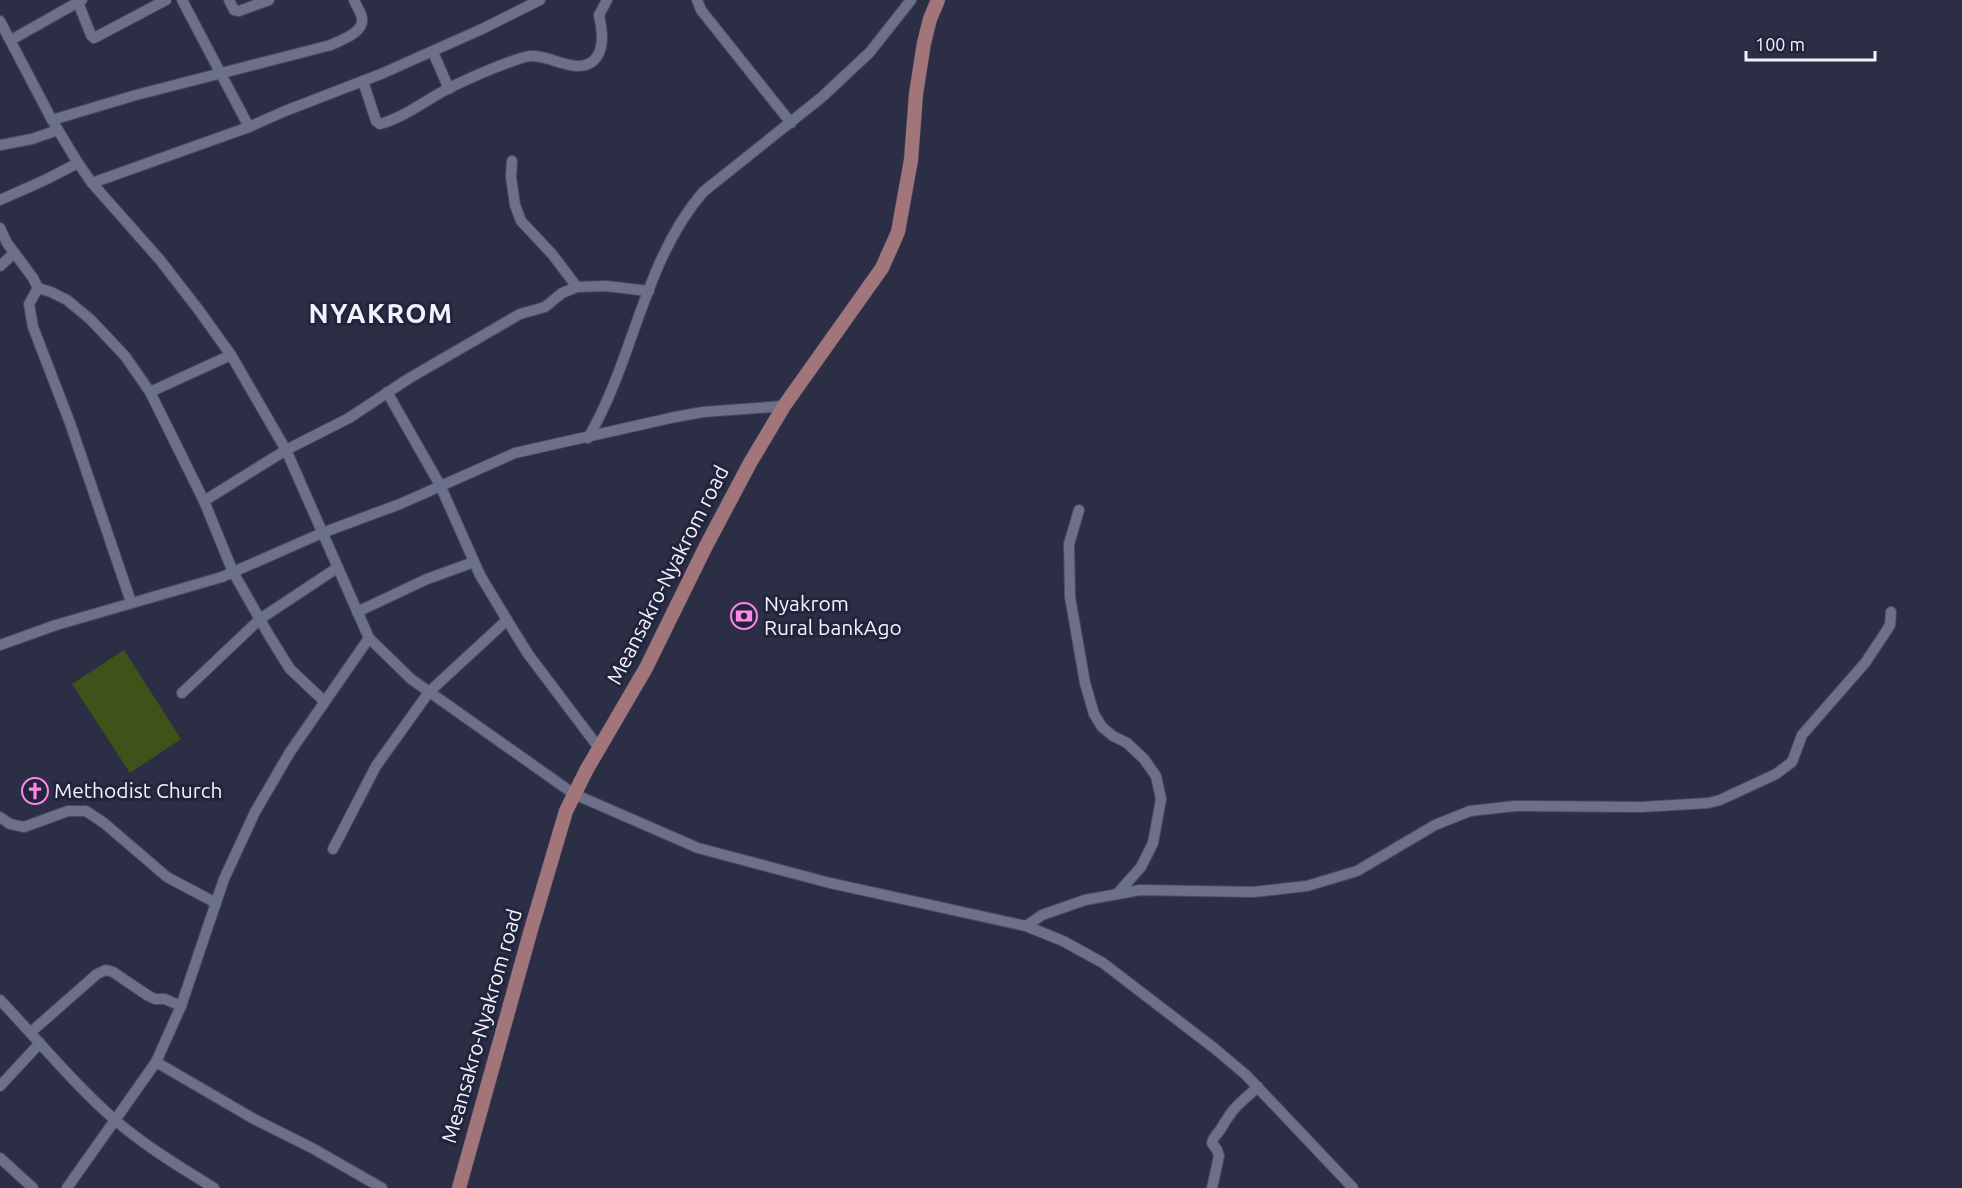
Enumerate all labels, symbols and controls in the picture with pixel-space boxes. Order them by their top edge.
scale bar [1746,24,1875,62]
text: 100 m [1755,34,1805,54]
district label: NYAKROM [309,298,454,328]
street label: Meansakro-Nyakrom road [601,461,733,688]
place label: Nyakrom Rural bankAgo [764,591,902,639]
bank icon: Nyakrom Rural bankAgo [729,601,759,631]
church icon: Methodist Church [20,776,50,806]
place label: Methodist Church [54,778,222,802]
street label: Meansakro-Nyakrom road [436,906,526,1146]

